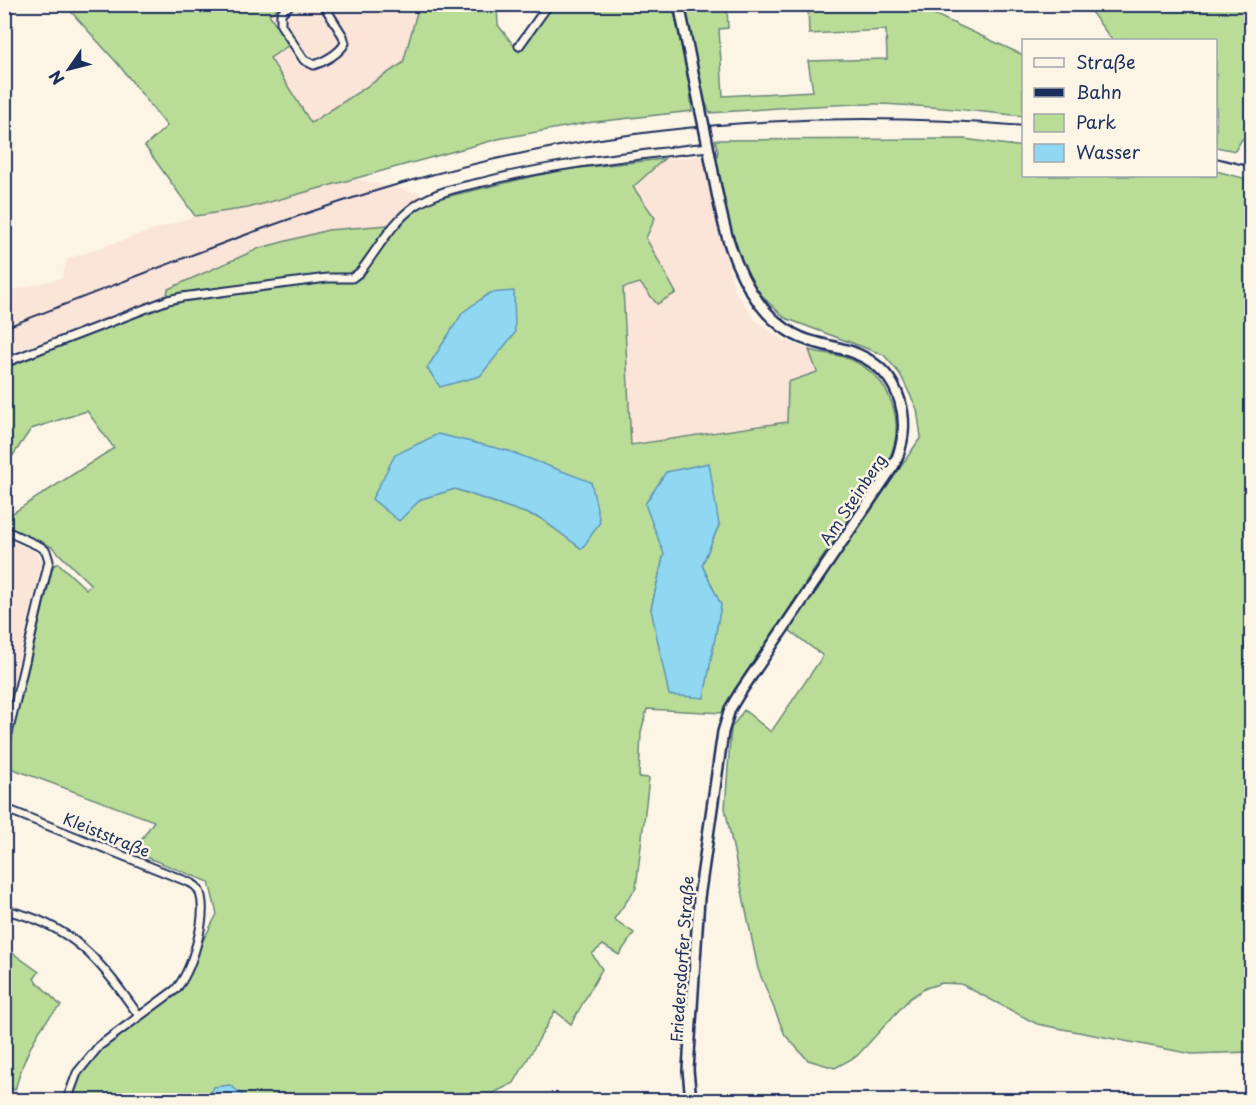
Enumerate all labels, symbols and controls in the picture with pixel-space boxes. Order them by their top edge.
north arrow [39,39,99,99]
legend [1022,39,1217,177]
text: Straße [1076,48,1136,75]
text: N [42,66,69,90]
text: Bahn [1076,78,1122,105]
text: Park [1076,108,1116,135]
text: Wasser [1076,138,1141,165]
street label: Am Steinberg [813,449,891,549]
street label: Kleiststraße [60,806,154,862]
street label: Friedersdorfer Straße [663,875,699,1043]

